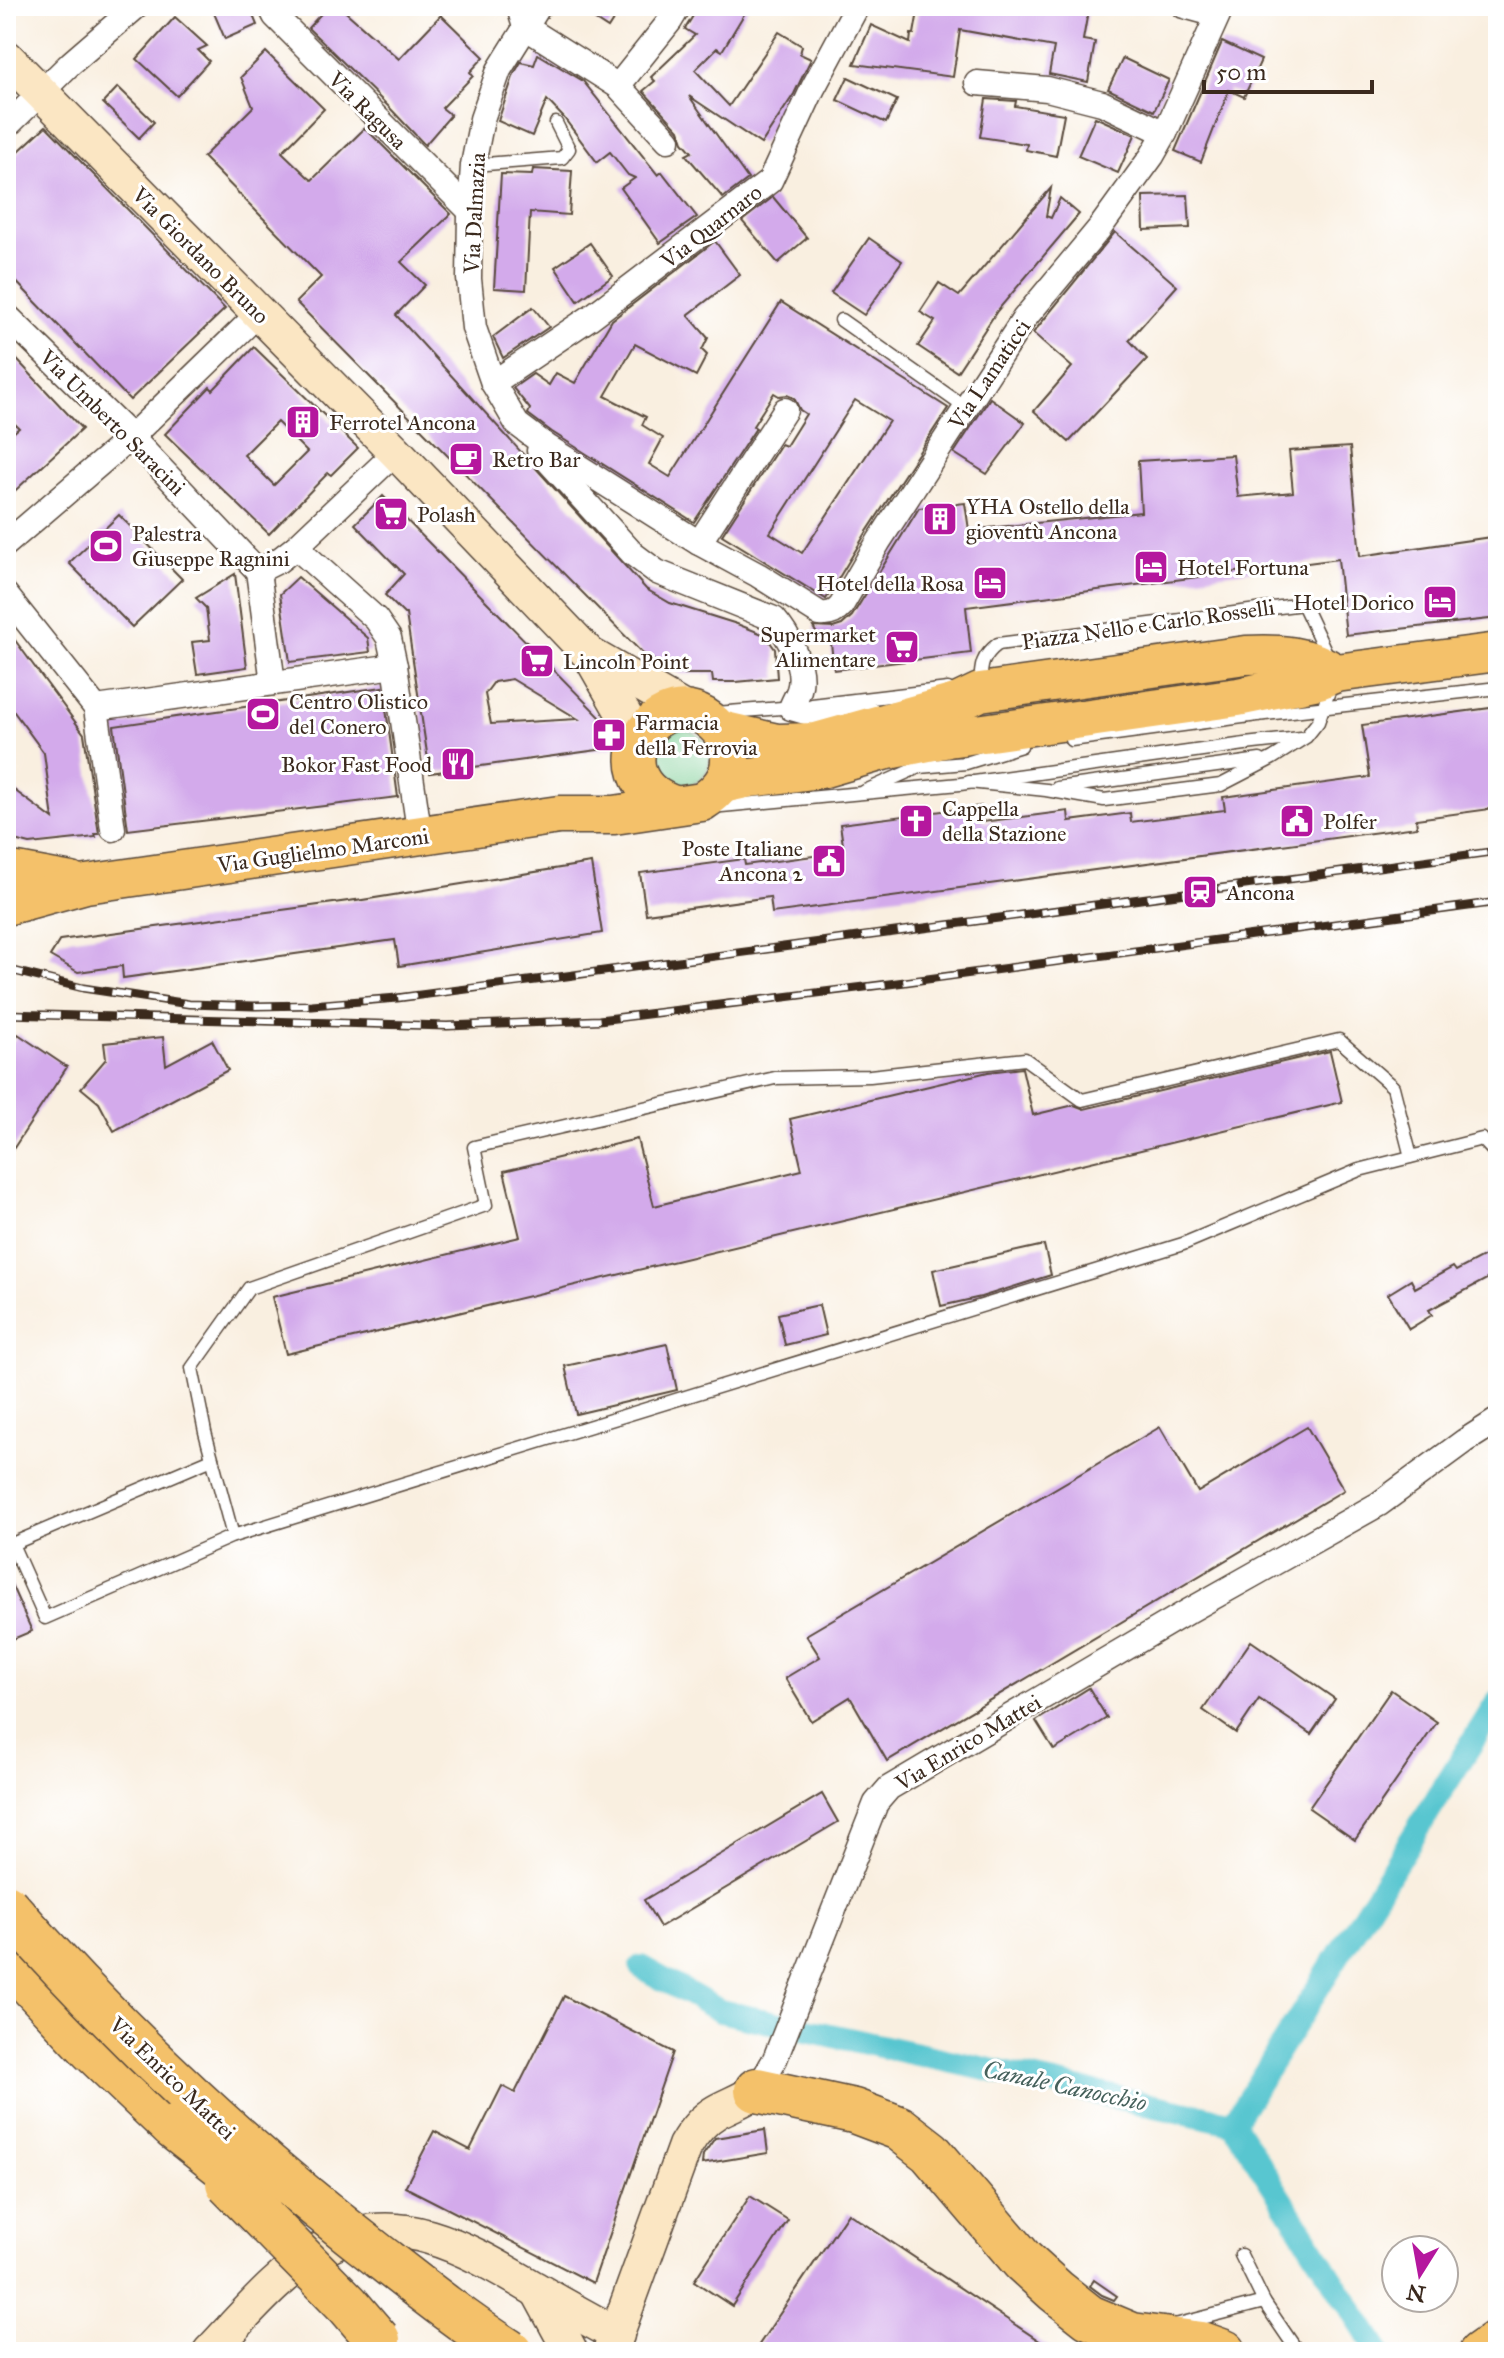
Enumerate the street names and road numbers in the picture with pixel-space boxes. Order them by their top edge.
street label: Via Ragusa [322,65,413,156]
street label: Via Dalmazia [458,151,491,275]
street label: Via Quarnaro [655,179,767,275]
street label: Via Giordano Bruno [126,181,275,329]
street label: Via Lamaticci [942,314,1036,435]
street label: Via Umberto Saracini [33,343,191,501]
street label: Piazza Nello e Carlo Rosselli [1020,593,1276,656]
street label: Via Guglielmo Marconi [215,822,431,879]
street label: Via Enrico Mattei [890,1688,1046,1797]
street label: Via Enrico Mattei [103,2011,241,2145]

